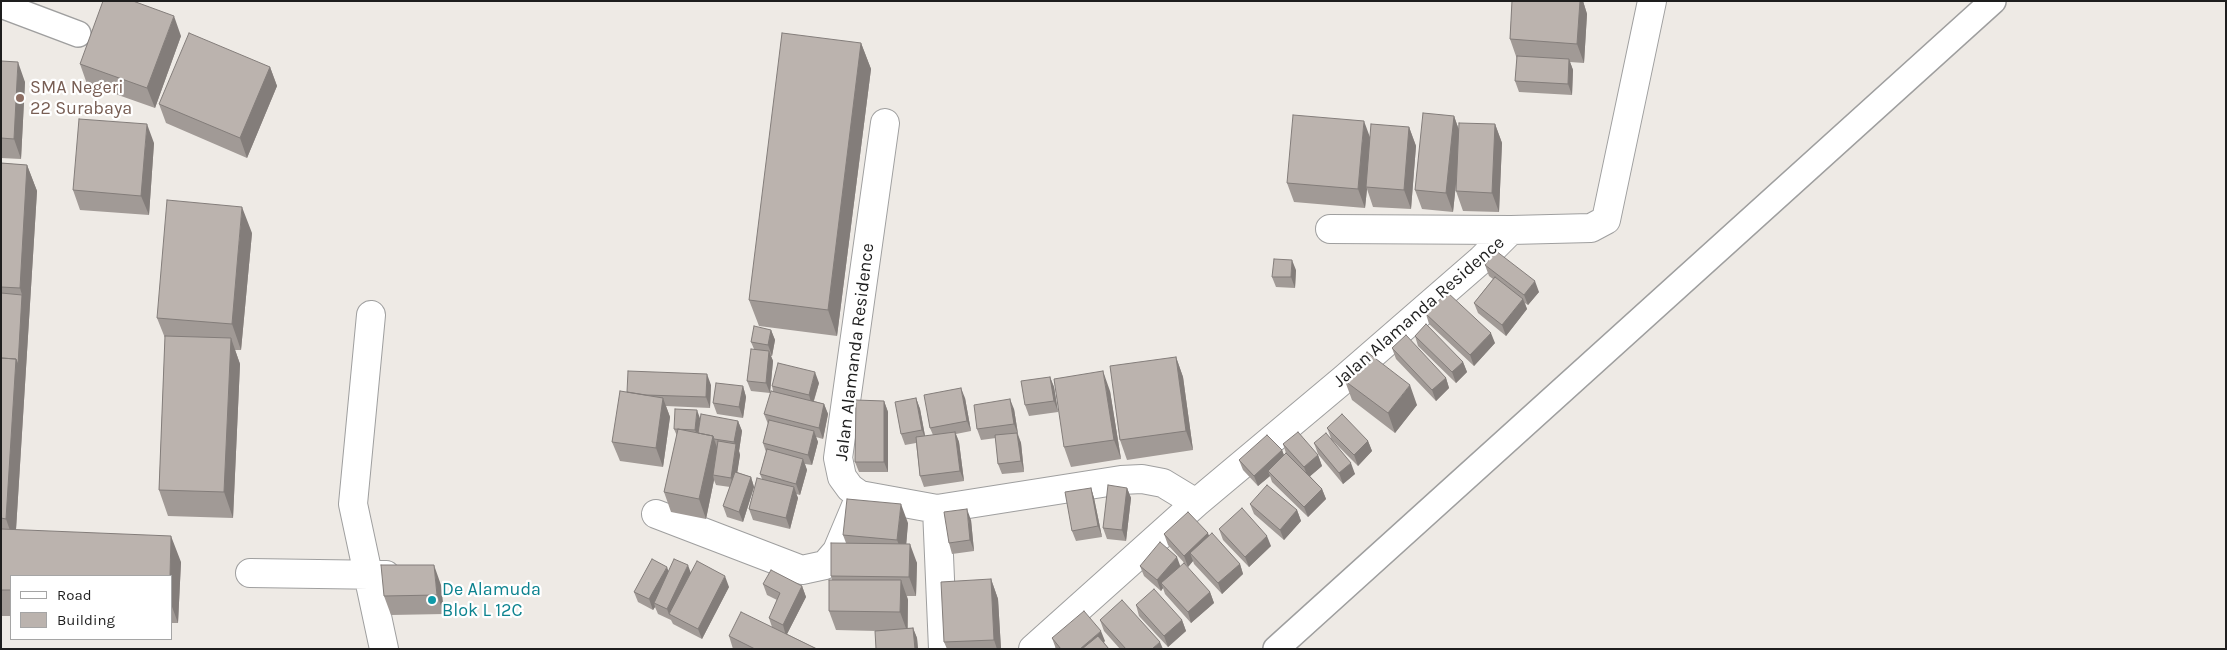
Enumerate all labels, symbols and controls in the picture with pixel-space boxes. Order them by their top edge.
place label: SMA Negeri 22 Surabaya [30,77,132,120]
marker: SMA Negeri 22 Surabaya [14,92,26,104]
street label: Jalan Alamanda Residence [1329,232,1509,392]
street label: Jalan Alamanda Residence [831,242,879,462]
legend [10,575,172,640]
place label: De Alamuda Blok L 12C [442,579,541,622]
text: Road [57,586,92,604]
marker: De Alamuda Blok L 12C [426,594,438,606]
text: Building [57,611,115,629]

